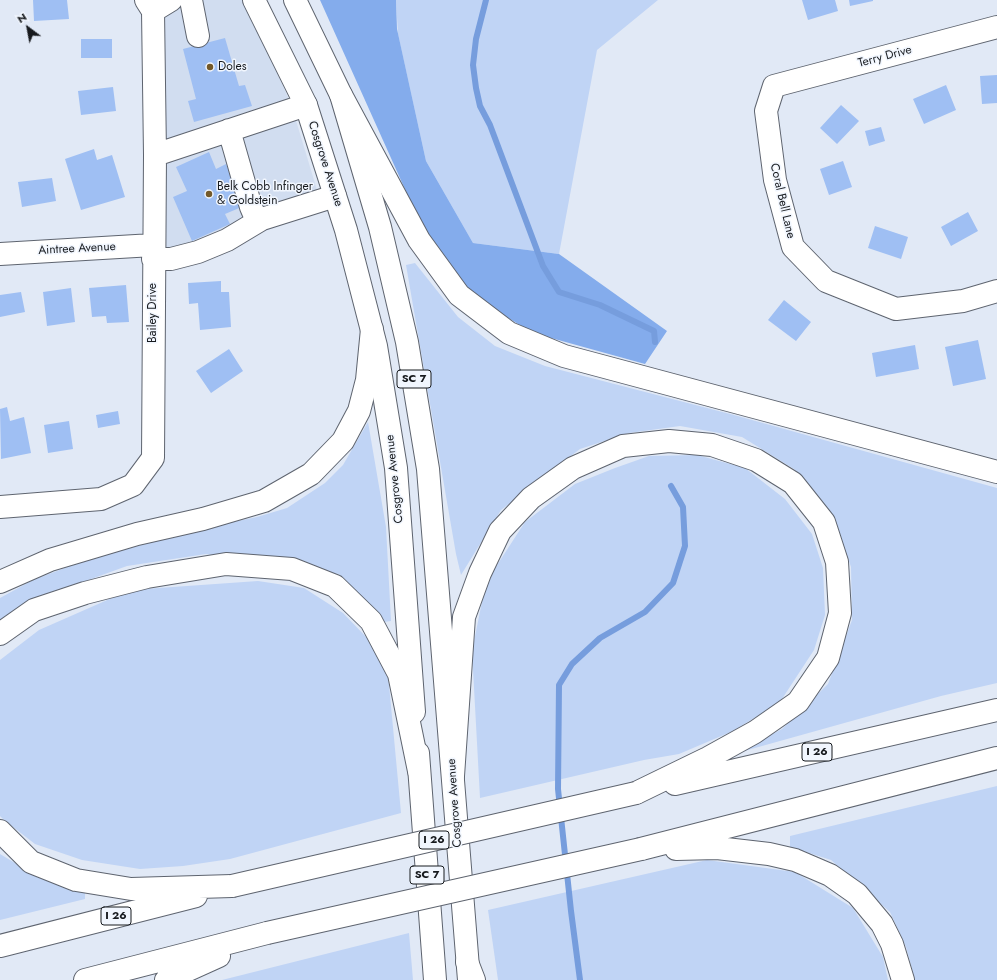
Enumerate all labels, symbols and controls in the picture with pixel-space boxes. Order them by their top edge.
north arrow [8,8,48,48]
text: N [14,9,30,27]
street label: Terry Drive [857,43,913,71]
place label: Doles [218,60,246,74]
marker: Doles [205,62,215,72]
street label: Cosgrove Avenue [304,119,346,209]
street label: Coral Bell Lane [766,162,798,240]
place label: Belk Cobb Infinger & Goldstein [217,180,313,208]
marker: Belk Cobb Infinger & Goldstein [204,189,214,199]
street label: Aintree Avenue [38,240,116,258]
street label: Bailey Drive [146,283,160,343]
road number: SC 7 [397,370,431,388]
street label: Cosgrove Avenue [383,434,407,524]
road number: I 26 [802,743,832,761]
street label: Cosgrove Avenue [445,758,465,848]
road number: I 26 [419,831,449,849]
road number: SC 7 [410,866,444,884]
road number: I 26 [101,907,131,925]

